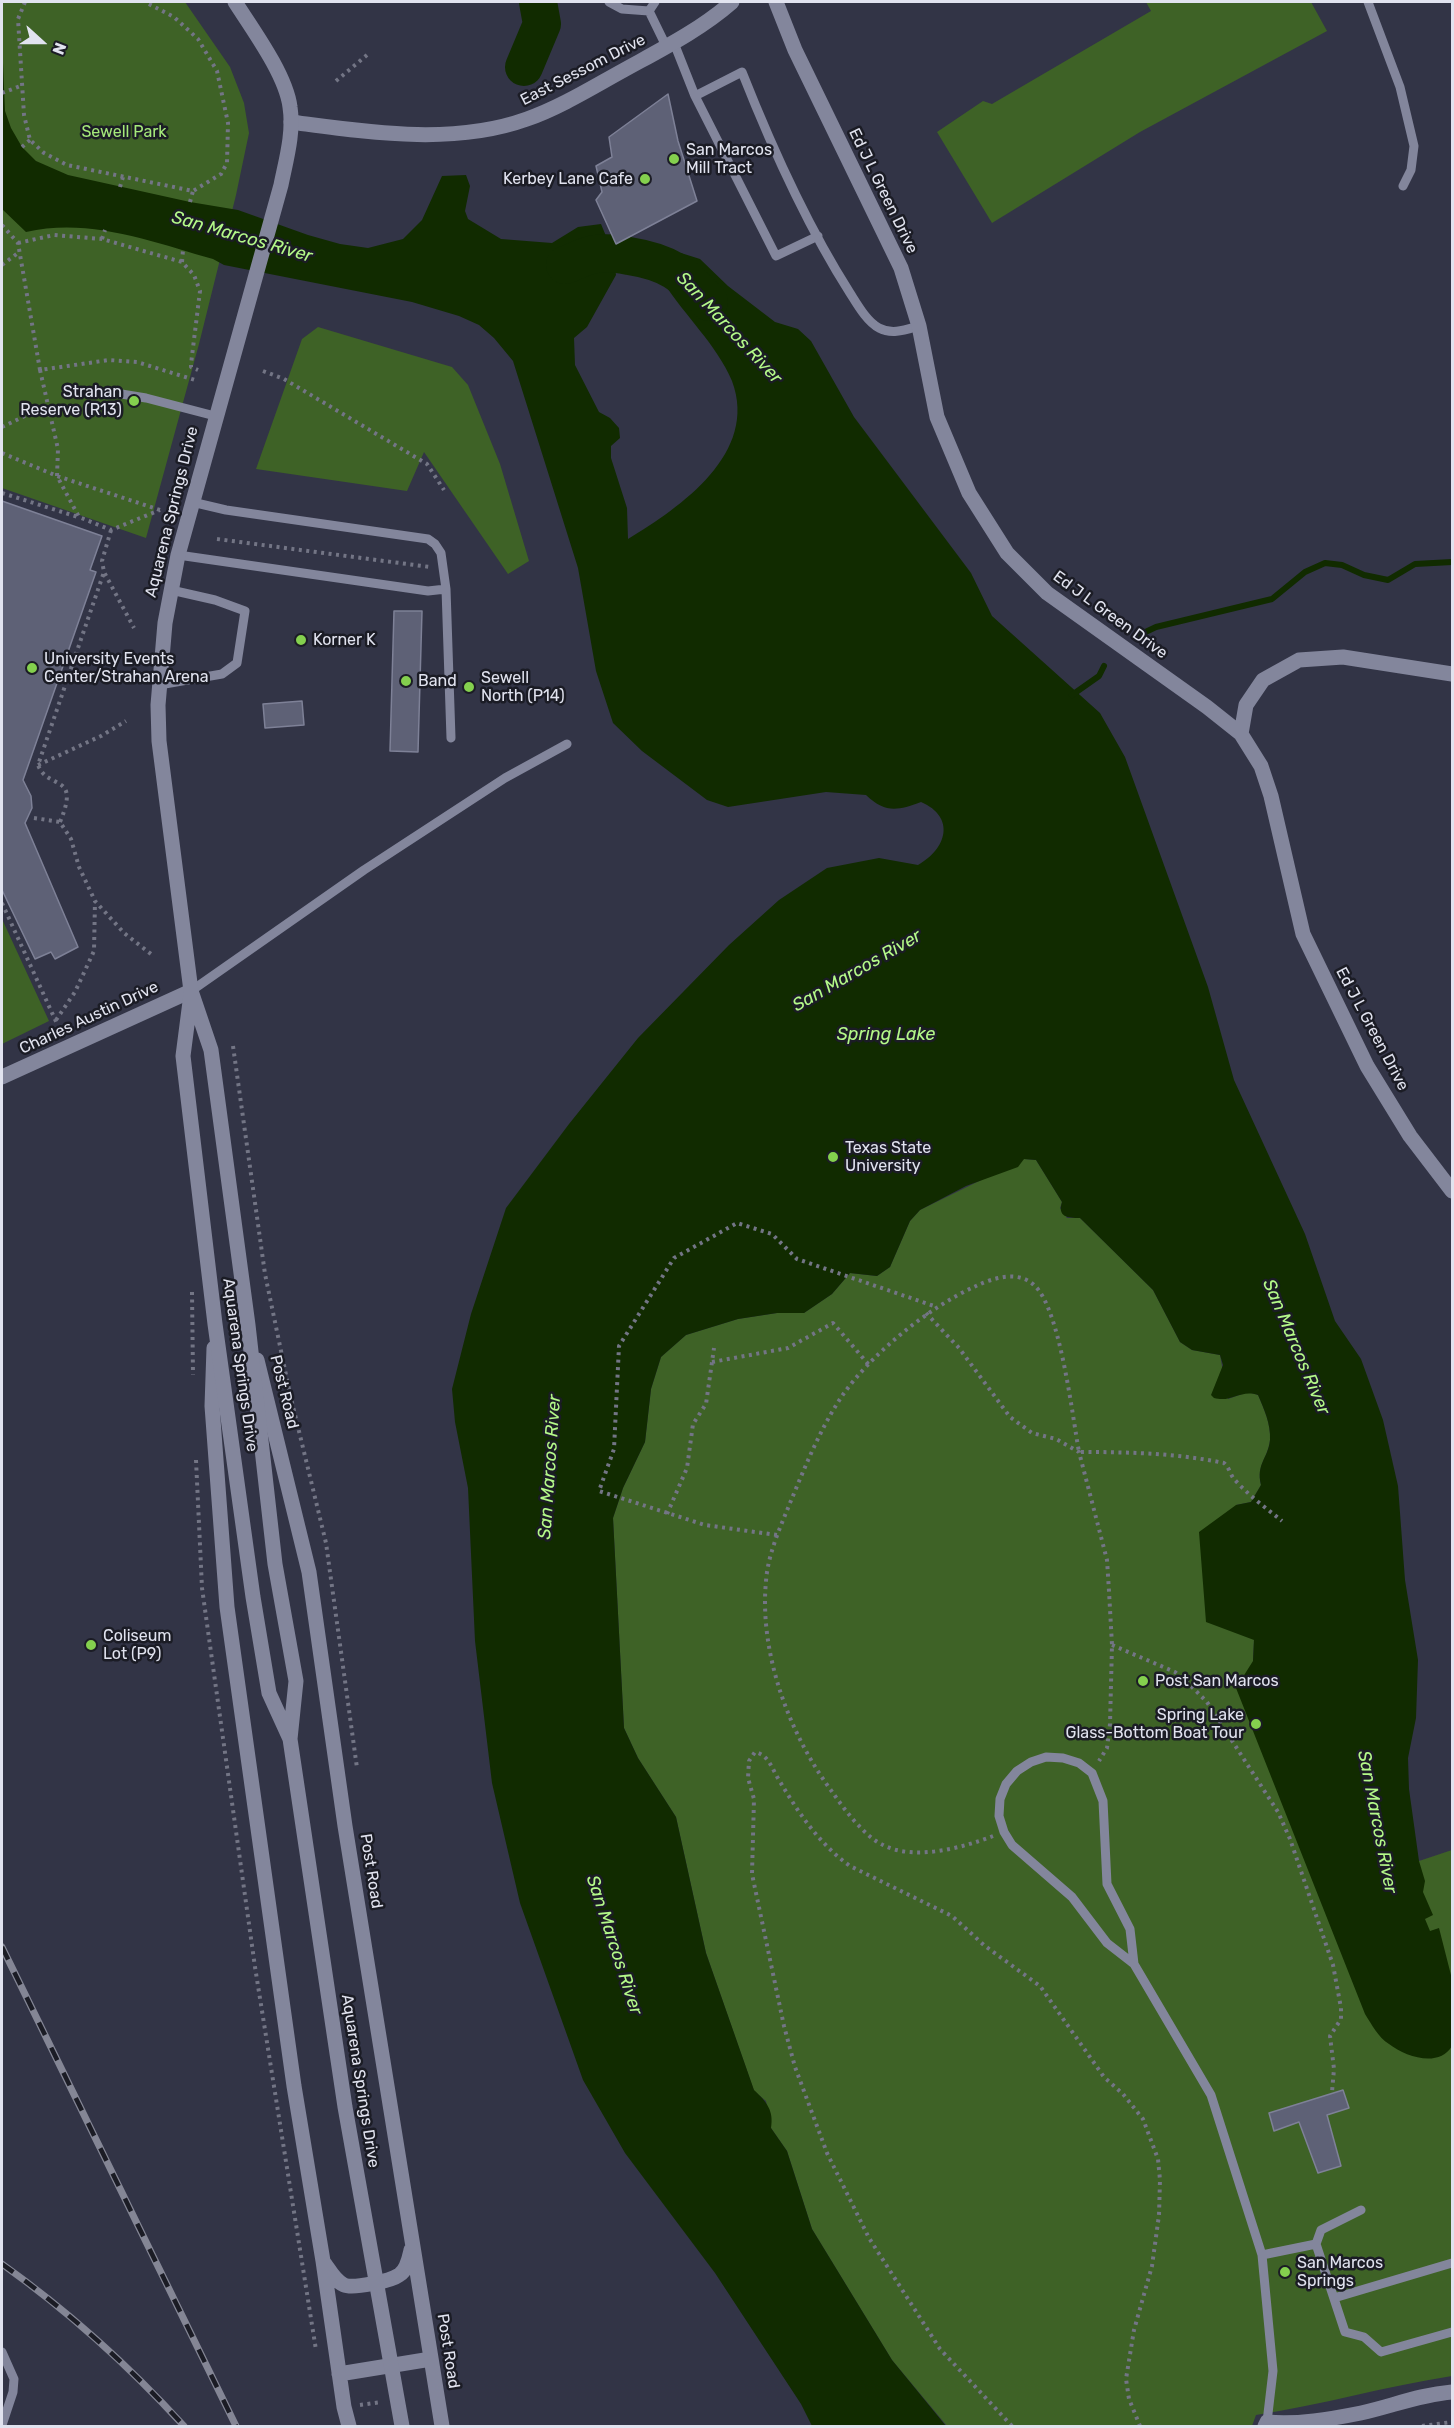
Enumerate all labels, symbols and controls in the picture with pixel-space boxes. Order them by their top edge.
north arrow [12,12,72,72]
street label: East Sessom Drive [517,30,649,110]
text: N [48,40,70,57]
park label: Sewell Park [81,122,167,142]
street label: Ed J L Green Drive [844,125,922,257]
place label: San Marcos Mill Tract [686,140,772,178]
marker: San Marcos Mill Tract [667,152,681,166]
place label: Kerbey Lane Cafe [503,169,633,189]
marker: Kerbey Lane Cafe [638,172,652,186]
water label: San Marcos River [169,207,315,267]
water label: San Marcos River [672,267,786,389]
place label: Strahan Reserve (R13) [20,382,122,420]
marker: Strahan Reserve (R13) [127,394,141,408]
street label: Aquarena Springs Drive [141,425,203,599]
street label: Ed J L Green Drive [1049,567,1171,663]
place label: Korner K [313,630,376,650]
marker: Korner K [294,633,308,647]
place label: University Events Center/Strahan Arena [44,649,209,687]
marker: University Events Center/Strahan Arena [25,661,39,675]
place label: Sewell North (P14) [481,668,565,706]
place label: Band [418,671,457,691]
marker: Band [399,674,413,688]
marker: Sewell North (P14) [462,680,476,694]
water label: San Marcos River [789,925,925,1017]
street label: Ed J L Green Drive [1331,964,1413,1094]
street label: Charles Austin Drive [17,977,161,1059]
water label: Spring Lake [837,1024,935,1046]
place label: Texas State University [845,1138,931,1176]
marker: Texas State University [826,1150,840,1164]
water label: San Marcos River [1258,1276,1334,1418]
street label: Aquarena Springs Drive [218,1277,262,1453]
street label: Post Road [266,1353,302,1431]
water label: San Marcos River [534,1394,566,1540]
place label: Coliseum Lot (P9) [103,1626,172,1664]
marker: Coliseum Lot (P9) [84,1638,98,1652]
place label: Post San Marcos [1155,1671,1279,1691]
marker: Post San Marcos [1136,1674,1150,1688]
place label: Spring Lake Glass-Bottom Boat Tour [1066,1705,1244,1743]
marker: Spring Lake Glass-Bottom Boat Tour [1249,1717,1263,1731]
water label: San Marcos River [1353,1749,1401,1895]
street label: Post Road [356,1832,386,1910]
water label: San Marcos River [581,1873,647,2017]
street label: Aquarena Springs Drive [337,1993,383,2169]
place label: San Marcos Springs [1297,2253,1383,2291]
marker: San Marcos Springs [1278,2265,1292,2279]
street label: Post Road [433,2312,463,2390]

